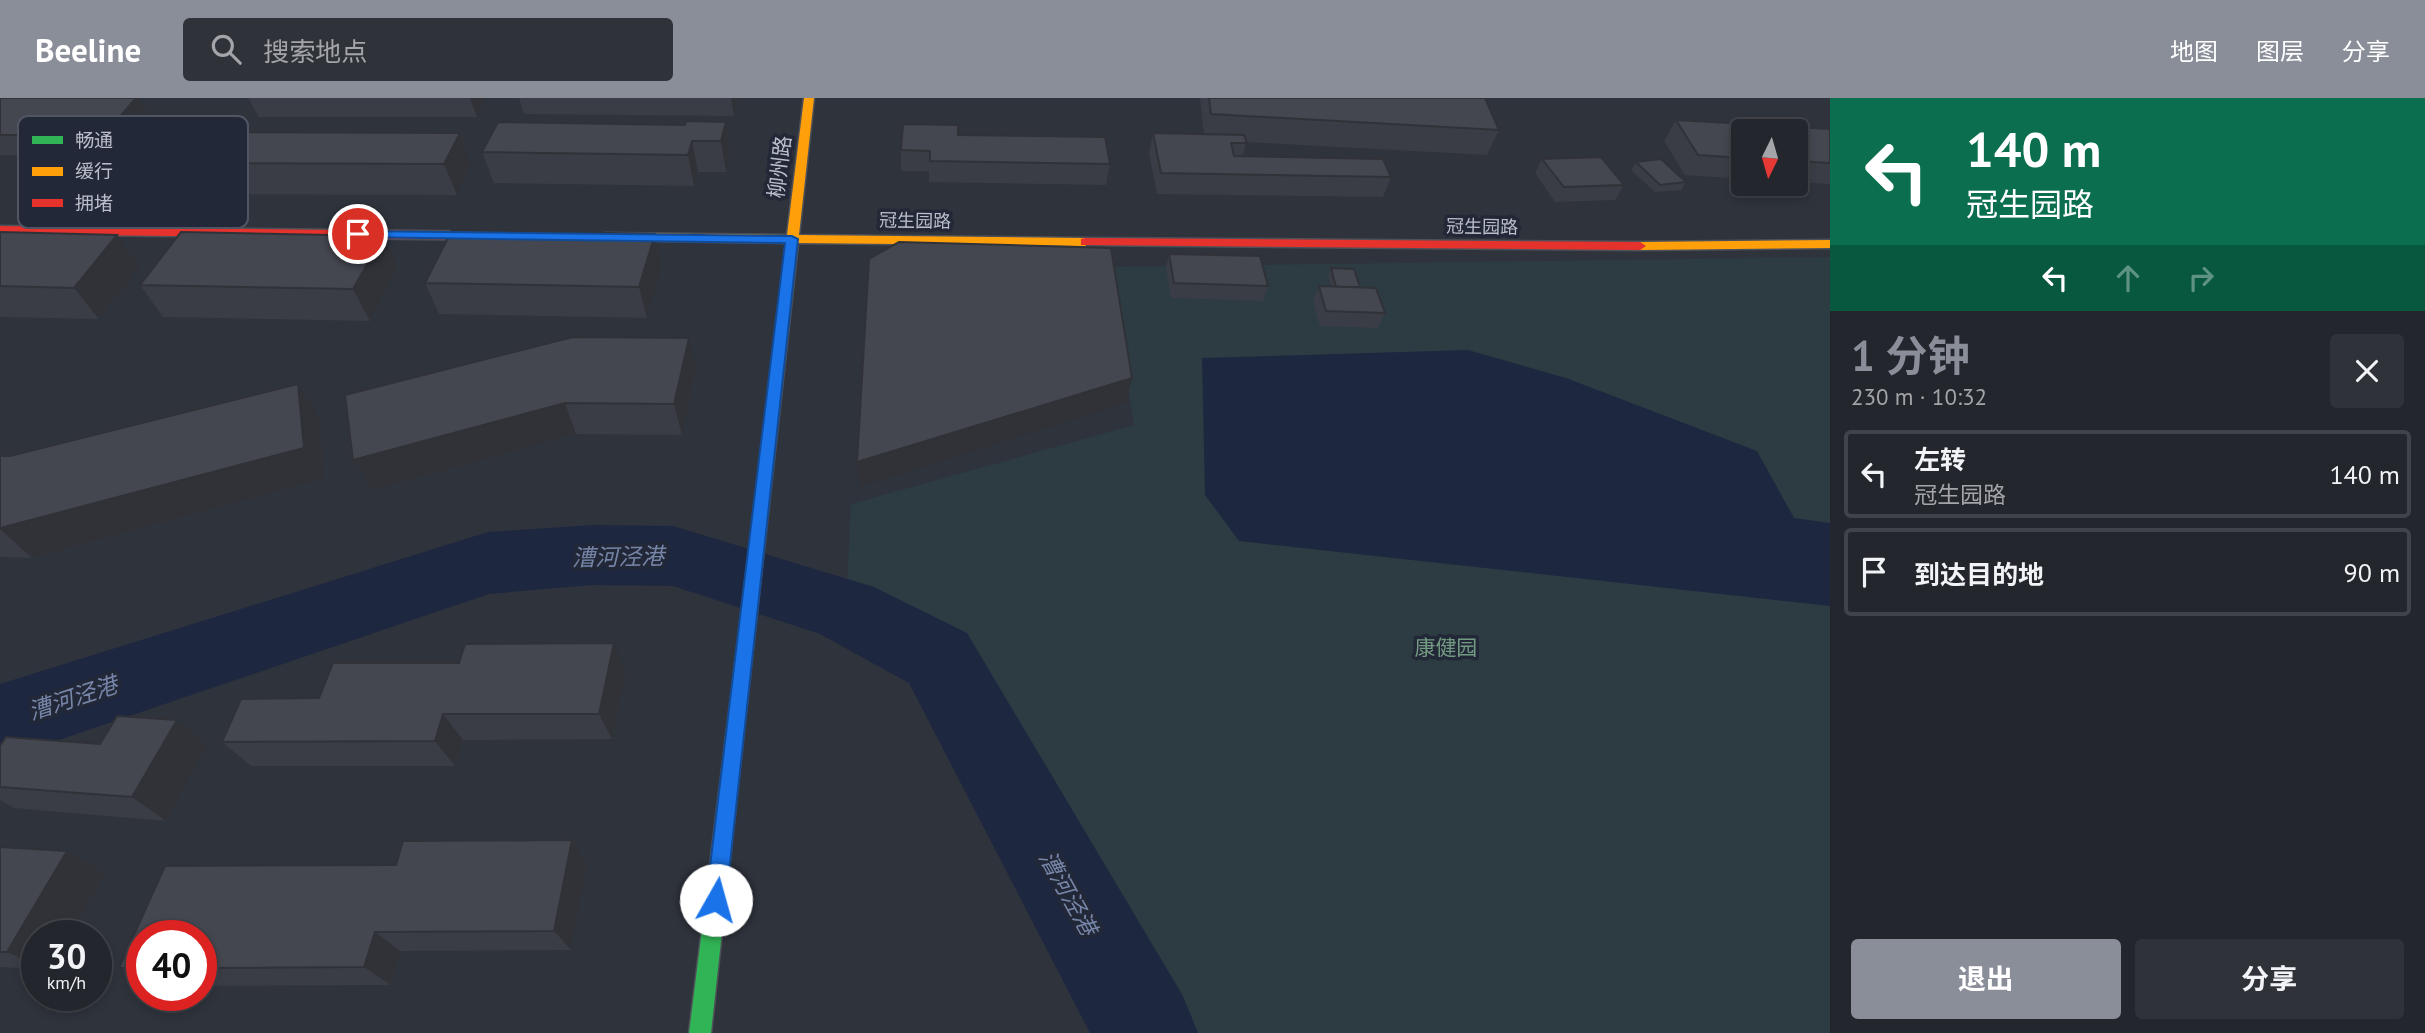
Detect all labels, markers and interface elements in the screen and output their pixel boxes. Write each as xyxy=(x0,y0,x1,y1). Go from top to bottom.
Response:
search box xyxy=(183,18,673,81)
text: Beeline xyxy=(35,28,141,71)
icon: search xyxy=(207,30,245,68)
text: 搜索地点 xyxy=(263,35,367,68)
text: 地图 xyxy=(2170,36,2218,67)
text: 图层 xyxy=(2256,36,2304,67)
text: 分享 xyxy=(2342,36,2390,67)
legend xyxy=(18,116,248,228)
text: 140 m xyxy=(1966,117,2101,181)
north arrow xyxy=(1731,119,1808,196)
map controls xyxy=(1731,119,1808,196)
icon: left xyxy=(1851,126,1942,217)
text: 畅通 xyxy=(75,128,113,152)
street label: 柳州路 xyxy=(762,134,797,200)
text: 缓行 xyxy=(75,159,113,183)
text: 冠生园路 xyxy=(1966,183,2094,225)
text: 拥堵 xyxy=(75,191,113,215)
pin xyxy=(328,204,388,264)
street label: 冠生园路 xyxy=(879,208,951,233)
street label: 冠生园路 xyxy=(1446,214,1518,239)
icon: arrive xyxy=(339,215,377,253)
icon: left xyxy=(2036,259,2074,297)
icon: ahead xyxy=(2109,259,2147,297)
icon: right xyxy=(2182,259,2220,297)
text: 1 分钟 xyxy=(1851,328,1969,383)
button: close xyxy=(2330,334,2404,408)
text: 230 m · 10:32 xyxy=(1851,382,1987,411)
text: 左转 xyxy=(1914,443,1966,476)
icon: left xyxy=(1855,455,1893,493)
text: 140 m xyxy=(2329,458,2400,491)
text: 冠生园路 xyxy=(1914,480,2006,509)
water label: 漕河泾港 xyxy=(572,541,667,572)
icon: arrive xyxy=(1855,553,1893,591)
text: 90 m xyxy=(2344,556,2400,589)
text: 到达目的地 xyxy=(1914,558,2044,591)
park label: 康健园 xyxy=(1415,634,1478,661)
water label: 漕河泾港 xyxy=(25,669,124,726)
water label: 漕河泾港 xyxy=(1033,845,1105,943)
position arrow xyxy=(679,863,753,937)
speed limit sign: 40 xyxy=(126,920,217,1011)
text: 30 xyxy=(47,933,86,979)
button: 退出 xyxy=(1851,939,2121,1019)
button: 分享 xyxy=(2135,939,2404,1019)
text: km/h xyxy=(47,971,86,994)

